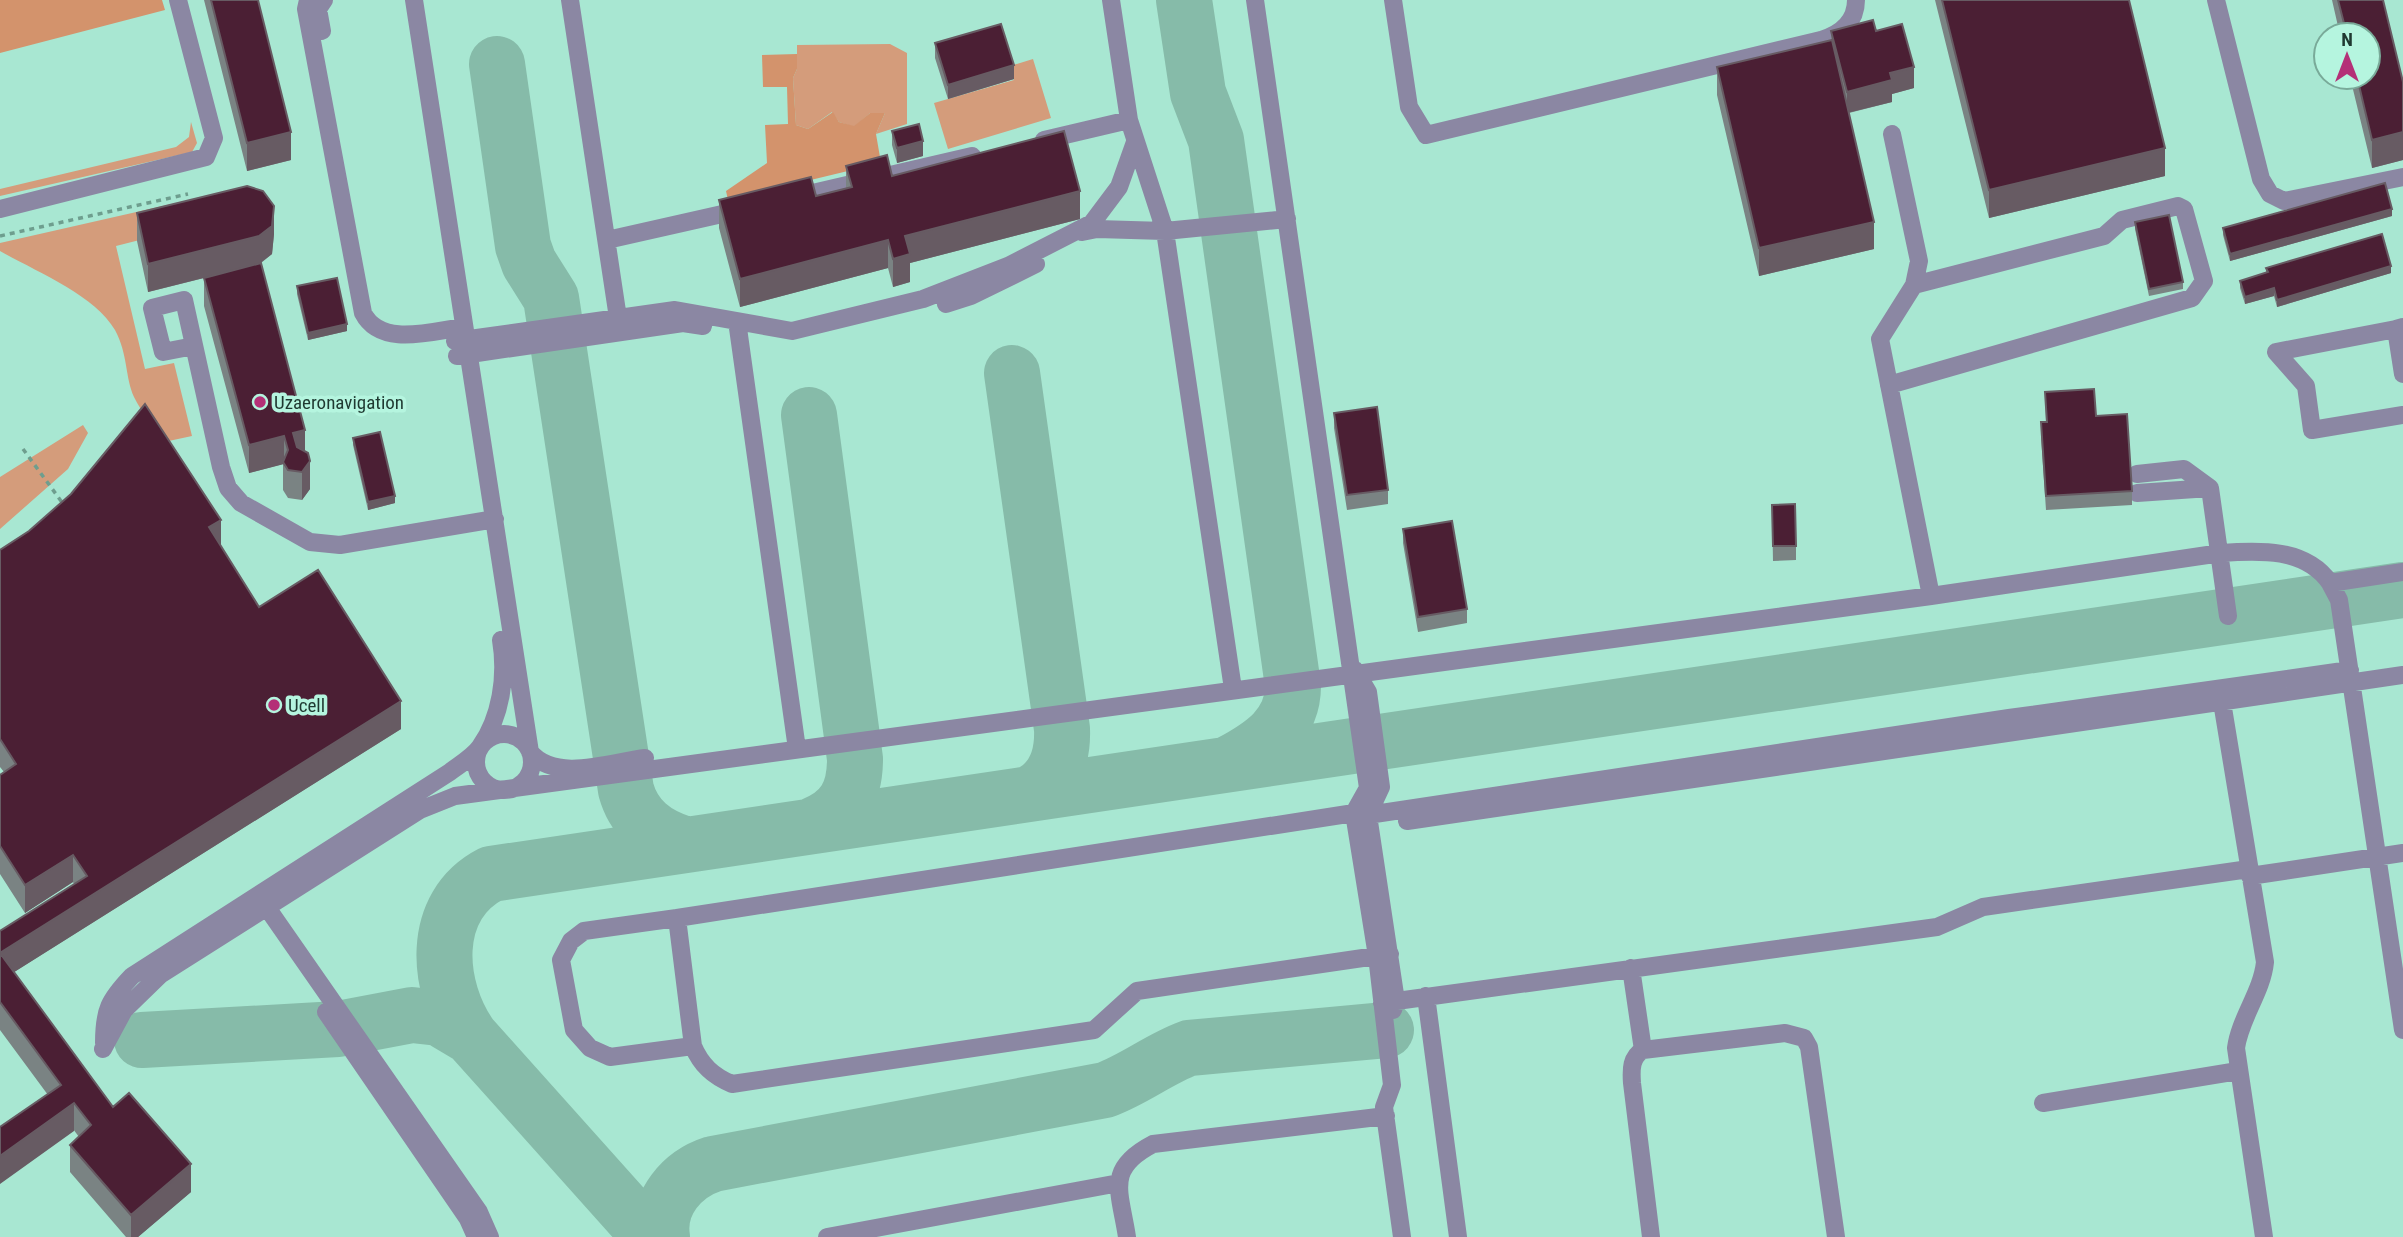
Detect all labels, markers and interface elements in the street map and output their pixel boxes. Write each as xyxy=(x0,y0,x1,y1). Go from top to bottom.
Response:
north arrow xyxy=(2312,21,2382,91)
text: N xyxy=(2341,28,2353,51)
place label: Uzaeronavigation xyxy=(274,391,404,414)
marker: Uzaeronavigation xyxy=(252,394,268,410)
place label: Ucell xyxy=(288,694,325,717)
marker: Ucell xyxy=(266,697,282,713)

